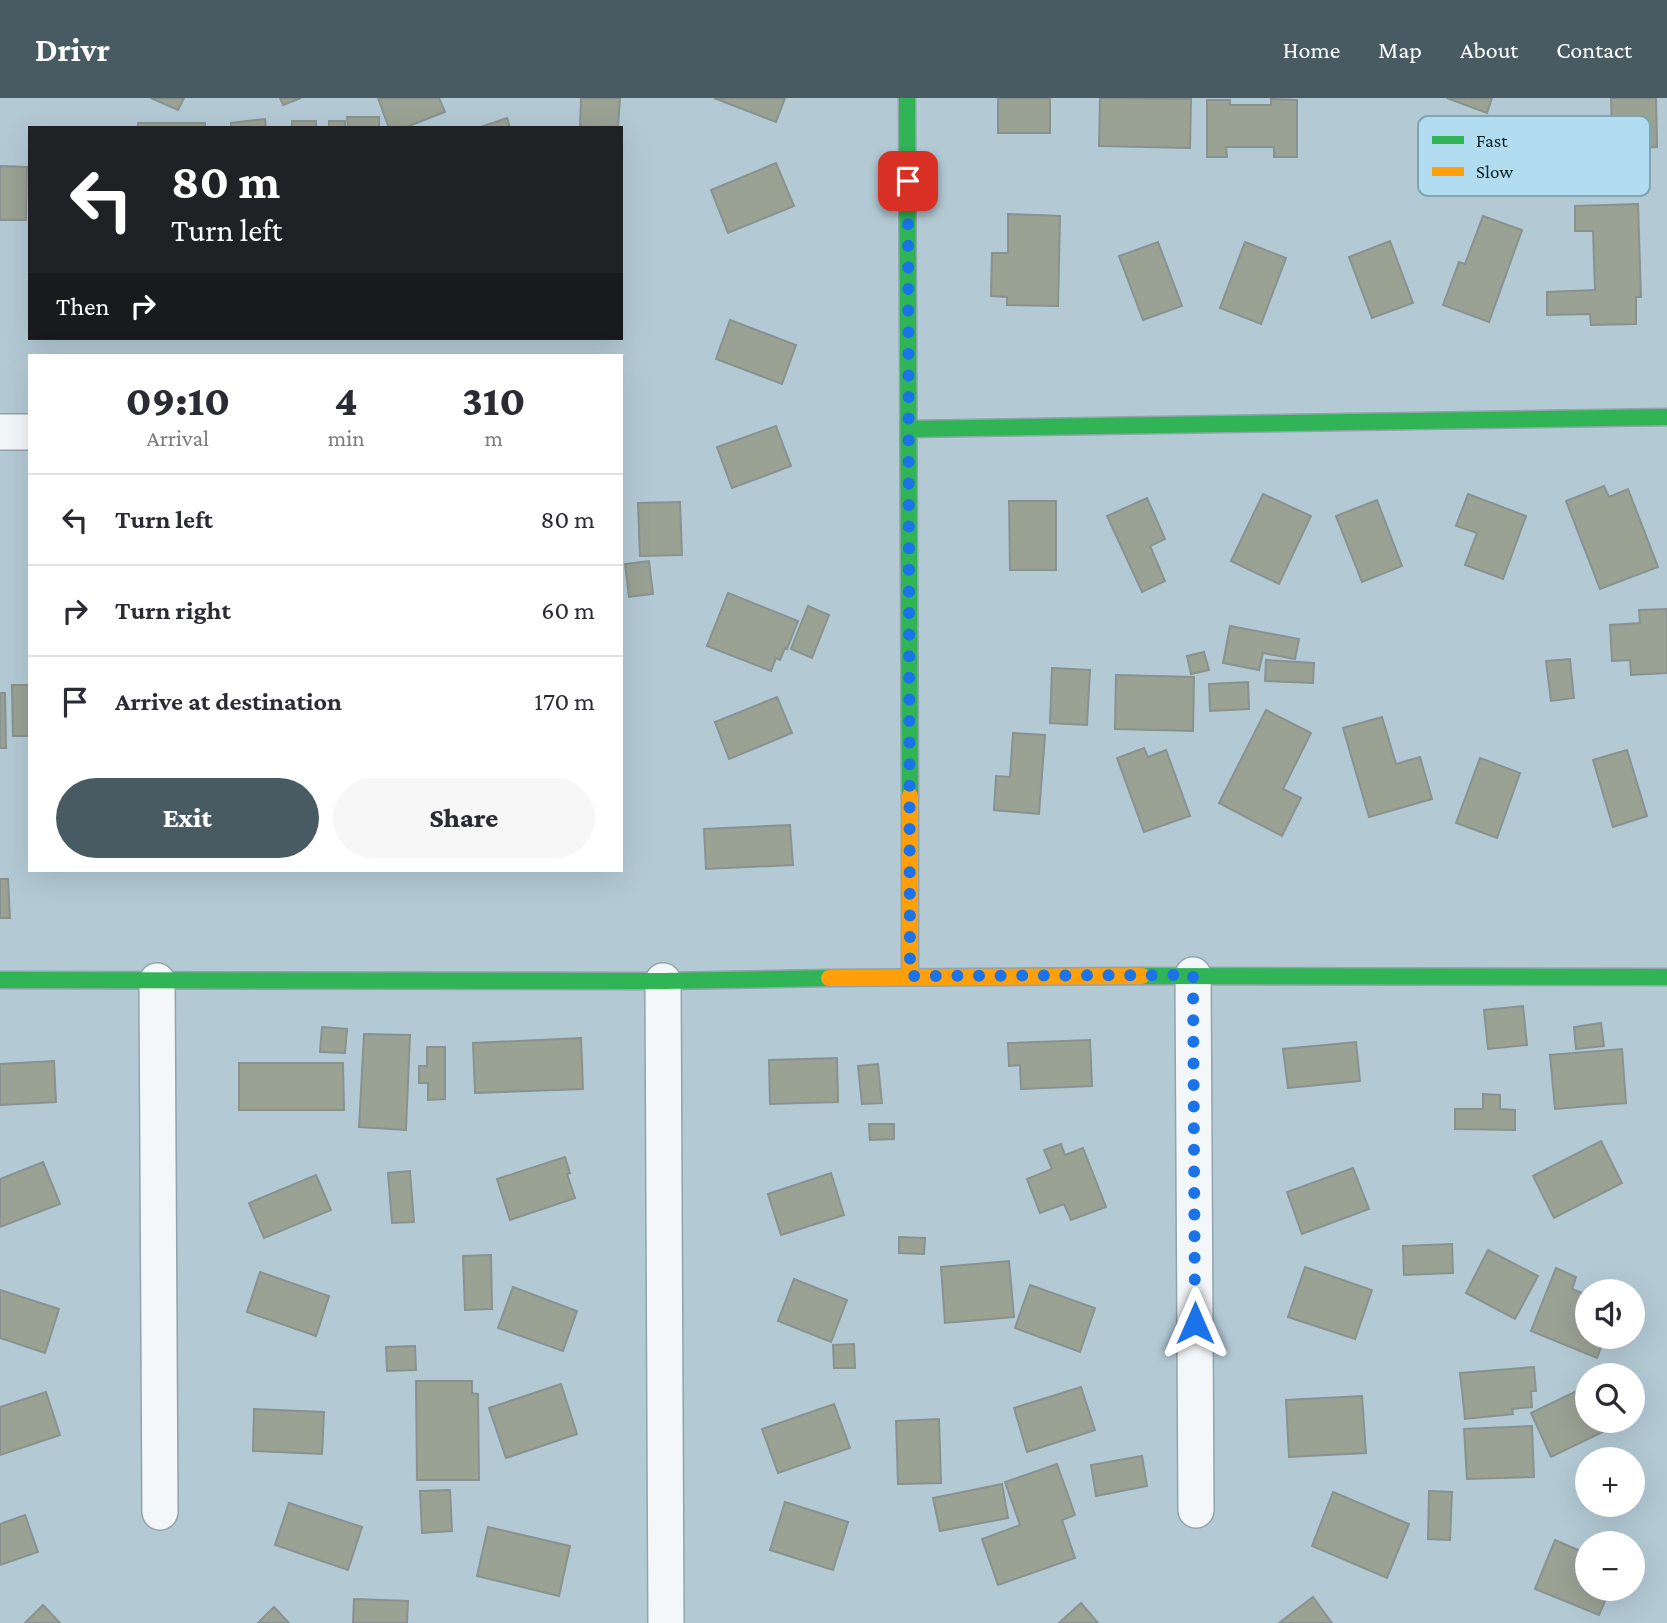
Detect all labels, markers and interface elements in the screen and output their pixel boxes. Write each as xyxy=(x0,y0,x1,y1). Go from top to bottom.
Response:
text: Drivr xyxy=(35,31,110,68)
text: Home xyxy=(1283,36,1340,63)
text: Map xyxy=(1378,36,1422,63)
text: About xyxy=(1460,36,1518,63)
text: Contact xyxy=(1556,36,1632,63)
legend xyxy=(1418,116,1650,196)
text: Fast xyxy=(1476,130,1508,151)
pin xyxy=(878,151,938,211)
icon: left xyxy=(56,154,147,245)
text: 80 m xyxy=(171,154,280,209)
text: Slow xyxy=(1476,161,1513,182)
icon: arrive xyxy=(889,162,927,200)
text: Turn left xyxy=(171,212,282,248)
icon: right xyxy=(124,287,162,325)
text: Then xyxy=(56,292,110,321)
text: 09:10 xyxy=(125,377,230,424)
text: 4 xyxy=(335,377,358,424)
text: 310 xyxy=(462,377,525,424)
text: Arrival xyxy=(147,425,209,451)
text: min xyxy=(328,425,365,451)
text: m xyxy=(485,425,503,451)
icon: left xyxy=(56,501,94,539)
text: Turn left xyxy=(115,505,213,534)
text: 80 m xyxy=(541,505,595,534)
icon: right xyxy=(56,592,94,630)
text: Turn right xyxy=(115,596,231,625)
text: 60 m xyxy=(541,596,595,625)
icon: arrive xyxy=(56,683,94,721)
text: Arrive at destination xyxy=(115,687,342,716)
text: 170 m xyxy=(534,687,595,716)
button: Exit xyxy=(56,778,319,858)
button: Share xyxy=(333,778,595,858)
map controls xyxy=(1575,1279,1645,1601)
button: sound xyxy=(1575,1279,1645,1349)
position arrow xyxy=(1158,1286,1232,1360)
button: search xyxy=(1575,1363,1645,1433)
button: + xyxy=(1575,1447,1645,1517)
button: − xyxy=(1575,1531,1645,1601)

